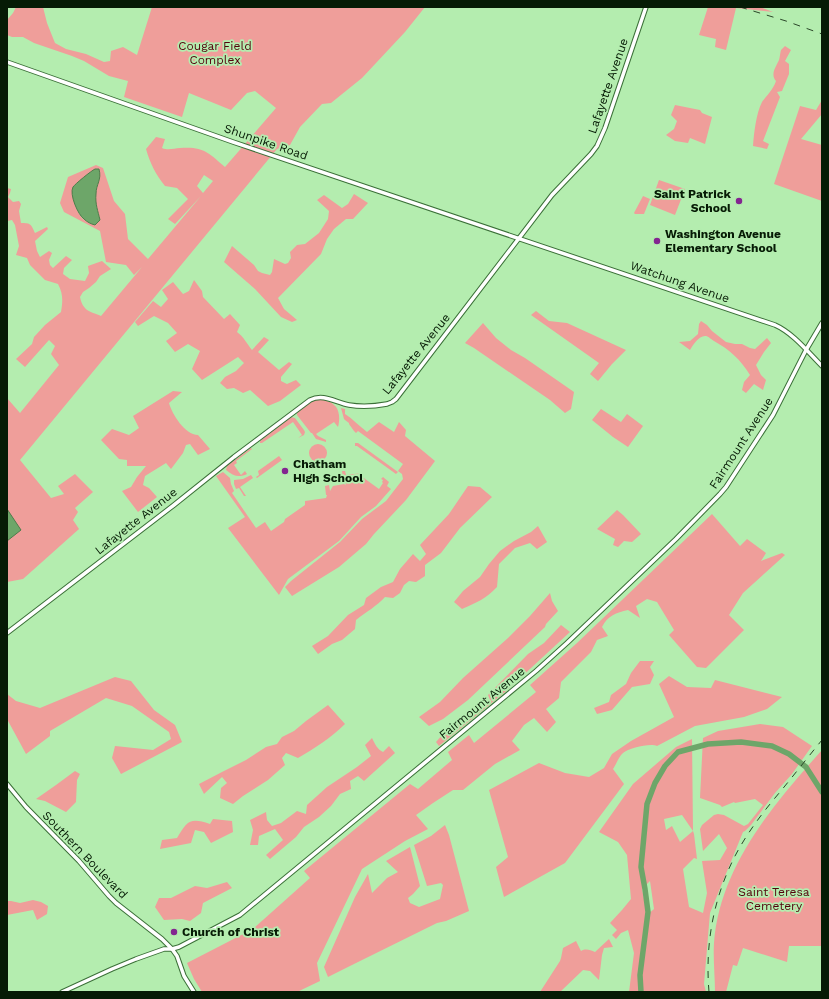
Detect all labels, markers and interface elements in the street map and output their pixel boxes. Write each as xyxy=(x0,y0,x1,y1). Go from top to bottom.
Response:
street label: Lafayette Avenue xyxy=(585,36,631,136)
park label: Cougar Field Complex xyxy=(178,39,252,67)
street label: Shunpike Road xyxy=(222,121,310,163)
place label: Saint Patrick School xyxy=(654,187,732,215)
marker: Saint Patrick School xyxy=(734,196,744,206)
place label: Washington Avenue Elementary School xyxy=(665,227,781,255)
marker: Washington Avenue Elementary School xyxy=(652,236,662,246)
street label: Watchung Avenue xyxy=(629,258,732,306)
street label: Lafayette Avenue xyxy=(379,311,453,397)
street label: Fairmount Avenue xyxy=(706,395,776,491)
place label: Chatham High School xyxy=(293,457,363,485)
marker: Chatham High School xyxy=(280,466,290,476)
street label: Lafayette Avenue xyxy=(92,485,180,557)
street label: Fairmount Avenue xyxy=(436,664,528,742)
street label: Southern Boulevard xyxy=(40,808,130,902)
park label: Saint Teresa Cemetery xyxy=(738,885,810,913)
place label: Church of Christ xyxy=(182,925,280,939)
marker: Church of Christ xyxy=(169,927,179,937)

